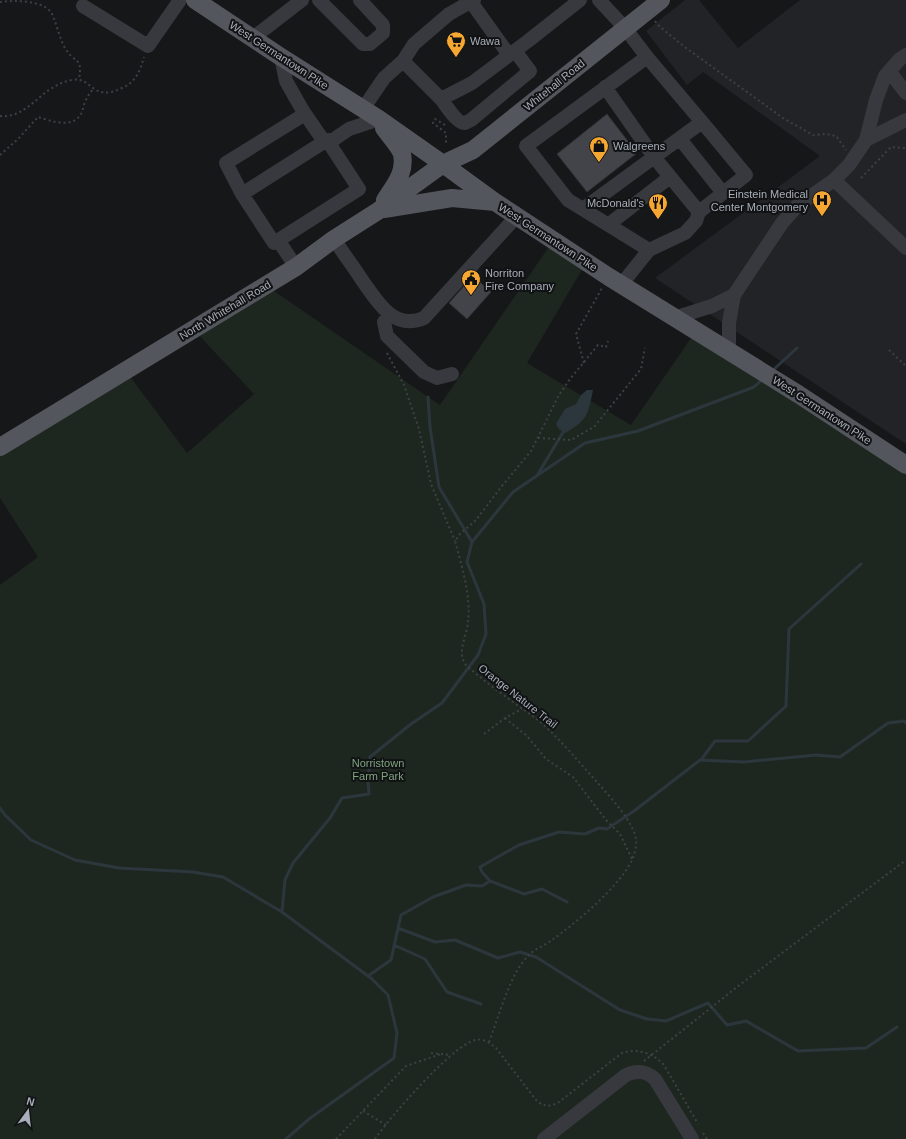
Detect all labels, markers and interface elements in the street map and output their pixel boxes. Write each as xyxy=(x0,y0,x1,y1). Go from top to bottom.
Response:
street label: West Germantown Pike xyxy=(227,19,331,91)
supermarket icon: Wawa xyxy=(445,30,467,58)
place label: Wawa xyxy=(470,35,501,47)
street label: Whitehall Road xyxy=(521,57,587,113)
shop icon: Walgreens xyxy=(588,135,610,163)
place label: Walgreens xyxy=(613,140,666,152)
place label: Einstein Medical Center Montgomery xyxy=(711,188,808,213)
hospital icon: Einstein Medical Center Montgomery xyxy=(811,189,833,217)
restaurant icon: McDonald's xyxy=(647,192,669,220)
place label: McDonald's xyxy=(587,197,644,209)
street label: West Germantown Pike xyxy=(496,201,600,273)
place label: Norriton Fire Company xyxy=(485,267,555,292)
public building icon: Norriton Fire Company xyxy=(460,268,482,296)
street label: North Whitehall Road xyxy=(177,278,273,342)
street label: West Germantown Pike xyxy=(770,374,874,446)
street label: Orange Nature Trail xyxy=(476,662,560,730)
park label: Norristown Farm Park xyxy=(352,757,404,782)
north arrow xyxy=(8,1091,48,1131)
text: N xyxy=(25,1095,36,1108)

